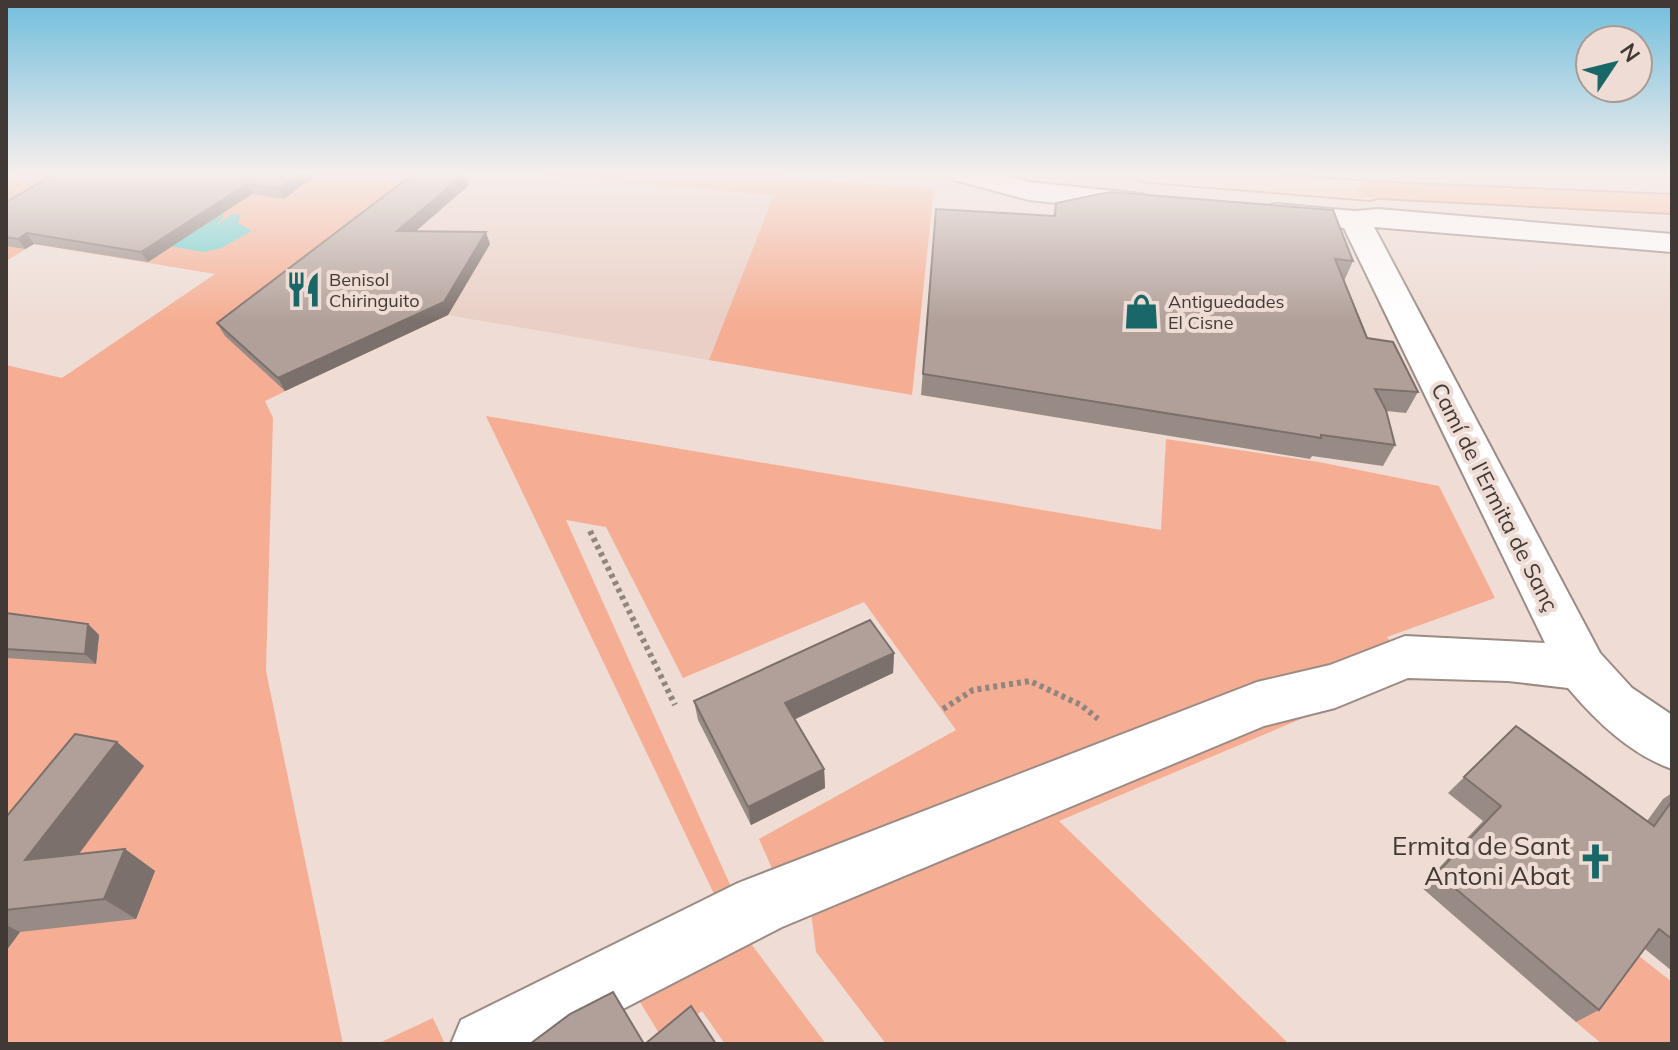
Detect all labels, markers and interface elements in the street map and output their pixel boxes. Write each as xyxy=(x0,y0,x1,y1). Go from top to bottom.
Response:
north arrow xyxy=(1574,24,1654,104)
text: N xyxy=(1614,38,1647,67)
place label: Benisol Chiringuito xyxy=(329,268,420,312)
restaurant icon: Benisol Chiringuito xyxy=(284,271,322,309)
place label: Antiguedades El Cisne xyxy=(1168,290,1285,334)
shop icon: Antiguedades El Cisne xyxy=(1123,293,1161,331)
street label: Camí de l'Ermita de Sanç xyxy=(1425,378,1565,616)
place label: Ermita de Sant Antoni Abat xyxy=(1392,829,1570,892)
church icon: Ermita de Sant Antoni Abat xyxy=(1577,842,1615,880)

